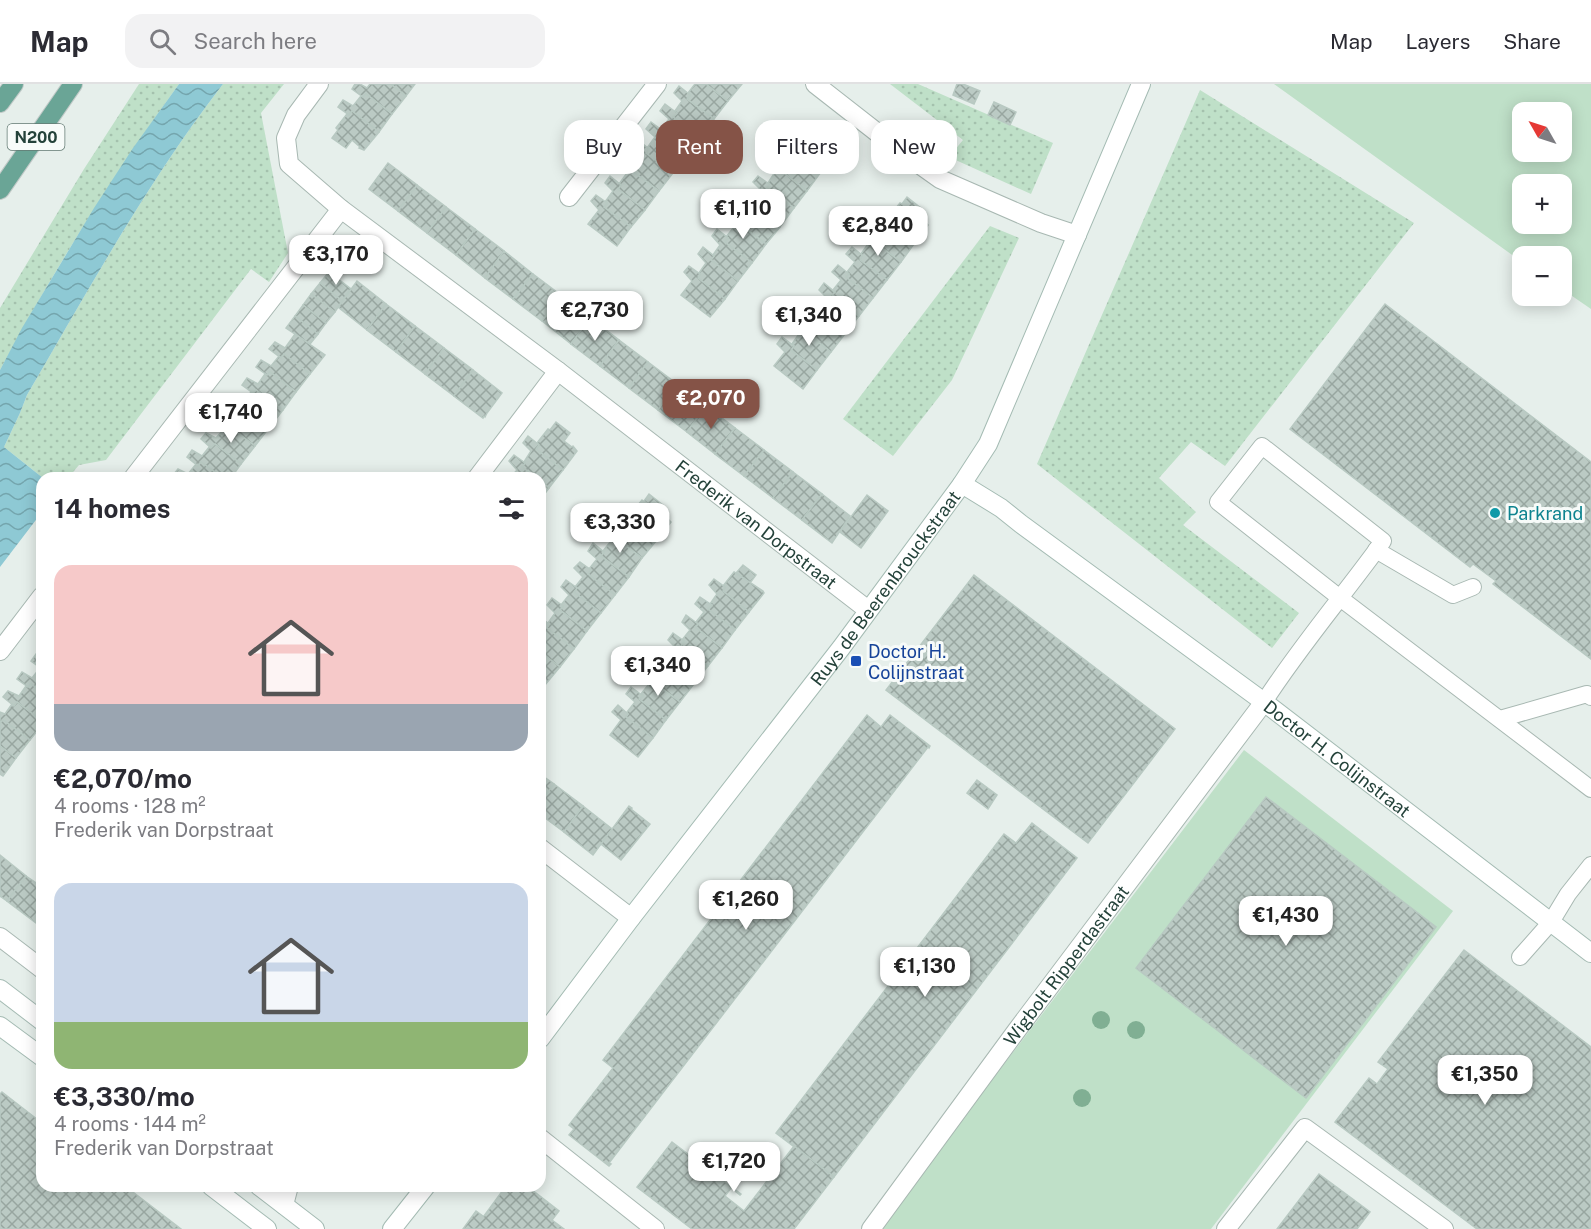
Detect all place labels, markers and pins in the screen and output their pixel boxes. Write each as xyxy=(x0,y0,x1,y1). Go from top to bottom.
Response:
pin: €1,110 xyxy=(694,189,792,240)
pin: €2,840 xyxy=(829,206,927,257)
pin: €3,170 xyxy=(287,235,385,286)
pin: €2,730 xyxy=(546,291,644,342)
pin: €1,340 xyxy=(760,296,858,347)
pin: €2,070 xyxy=(662,379,760,430)
pin: €1,740 xyxy=(182,393,280,444)
pin: €3,330 xyxy=(571,503,669,554)
place label: Parkrand xyxy=(1507,503,1583,524)
marker: Parkrand xyxy=(1488,506,1502,520)
place label: Doctor H. Colijnstraat xyxy=(868,641,965,683)
pin: €1,340 xyxy=(609,646,707,697)
marker: Doctor H. Colijnstraat xyxy=(849,654,863,668)
pin: €1,260 xyxy=(697,880,795,931)
pin: €1,430 xyxy=(1237,896,1335,947)
pin: €1,130 xyxy=(876,947,974,998)
pin: €1,350 xyxy=(1436,1055,1534,1106)
pin: €1,720 xyxy=(685,1142,783,1193)

